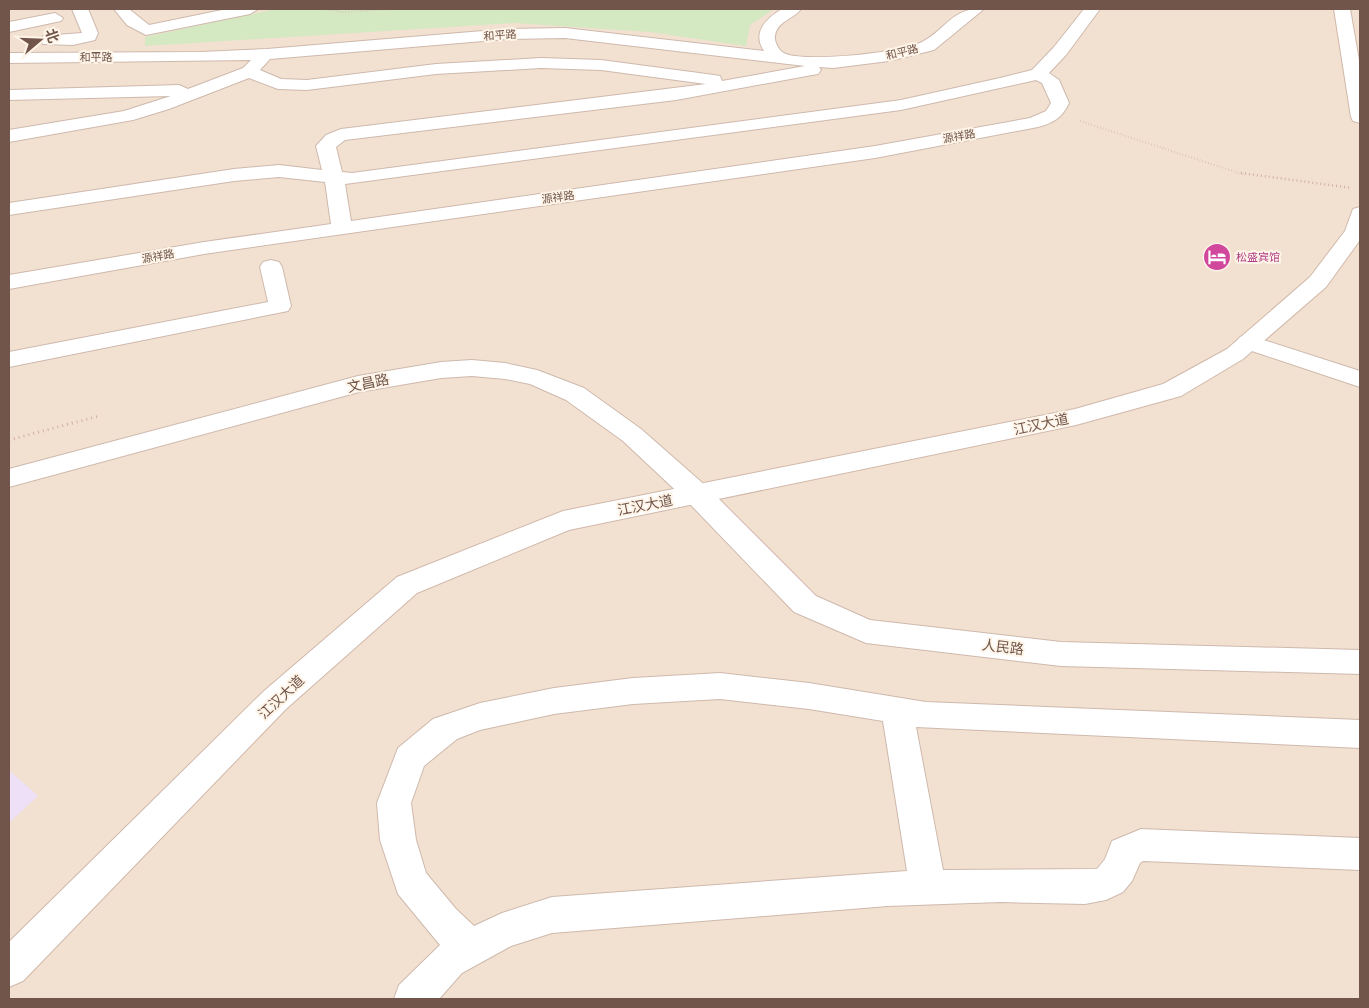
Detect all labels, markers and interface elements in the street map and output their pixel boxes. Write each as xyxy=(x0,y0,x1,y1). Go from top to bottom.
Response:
north arrow xyxy=(15,15,65,65)
text: 北 xyxy=(41,26,64,46)
street label: 和平路 xyxy=(483,26,517,44)
street label: 和平路 xyxy=(884,40,920,64)
street label: 和平路 xyxy=(80,49,113,65)
street label: 源祥路 xyxy=(941,125,977,147)
street label: 源祥路 xyxy=(541,187,575,207)
hotel icon: 松盛宾馆 xyxy=(1202,242,1232,272)
street label: 源祥路 xyxy=(140,245,176,267)
place label: 松盛宾馆 xyxy=(1236,249,1280,265)
street label: 文昌路 xyxy=(345,369,391,397)
street label: 江汉大道 xyxy=(1012,408,1070,440)
street label: 江汉大道 xyxy=(616,490,674,520)
street label: 人民路 xyxy=(981,635,1025,659)
street label: 江汉大道 xyxy=(254,671,308,723)

